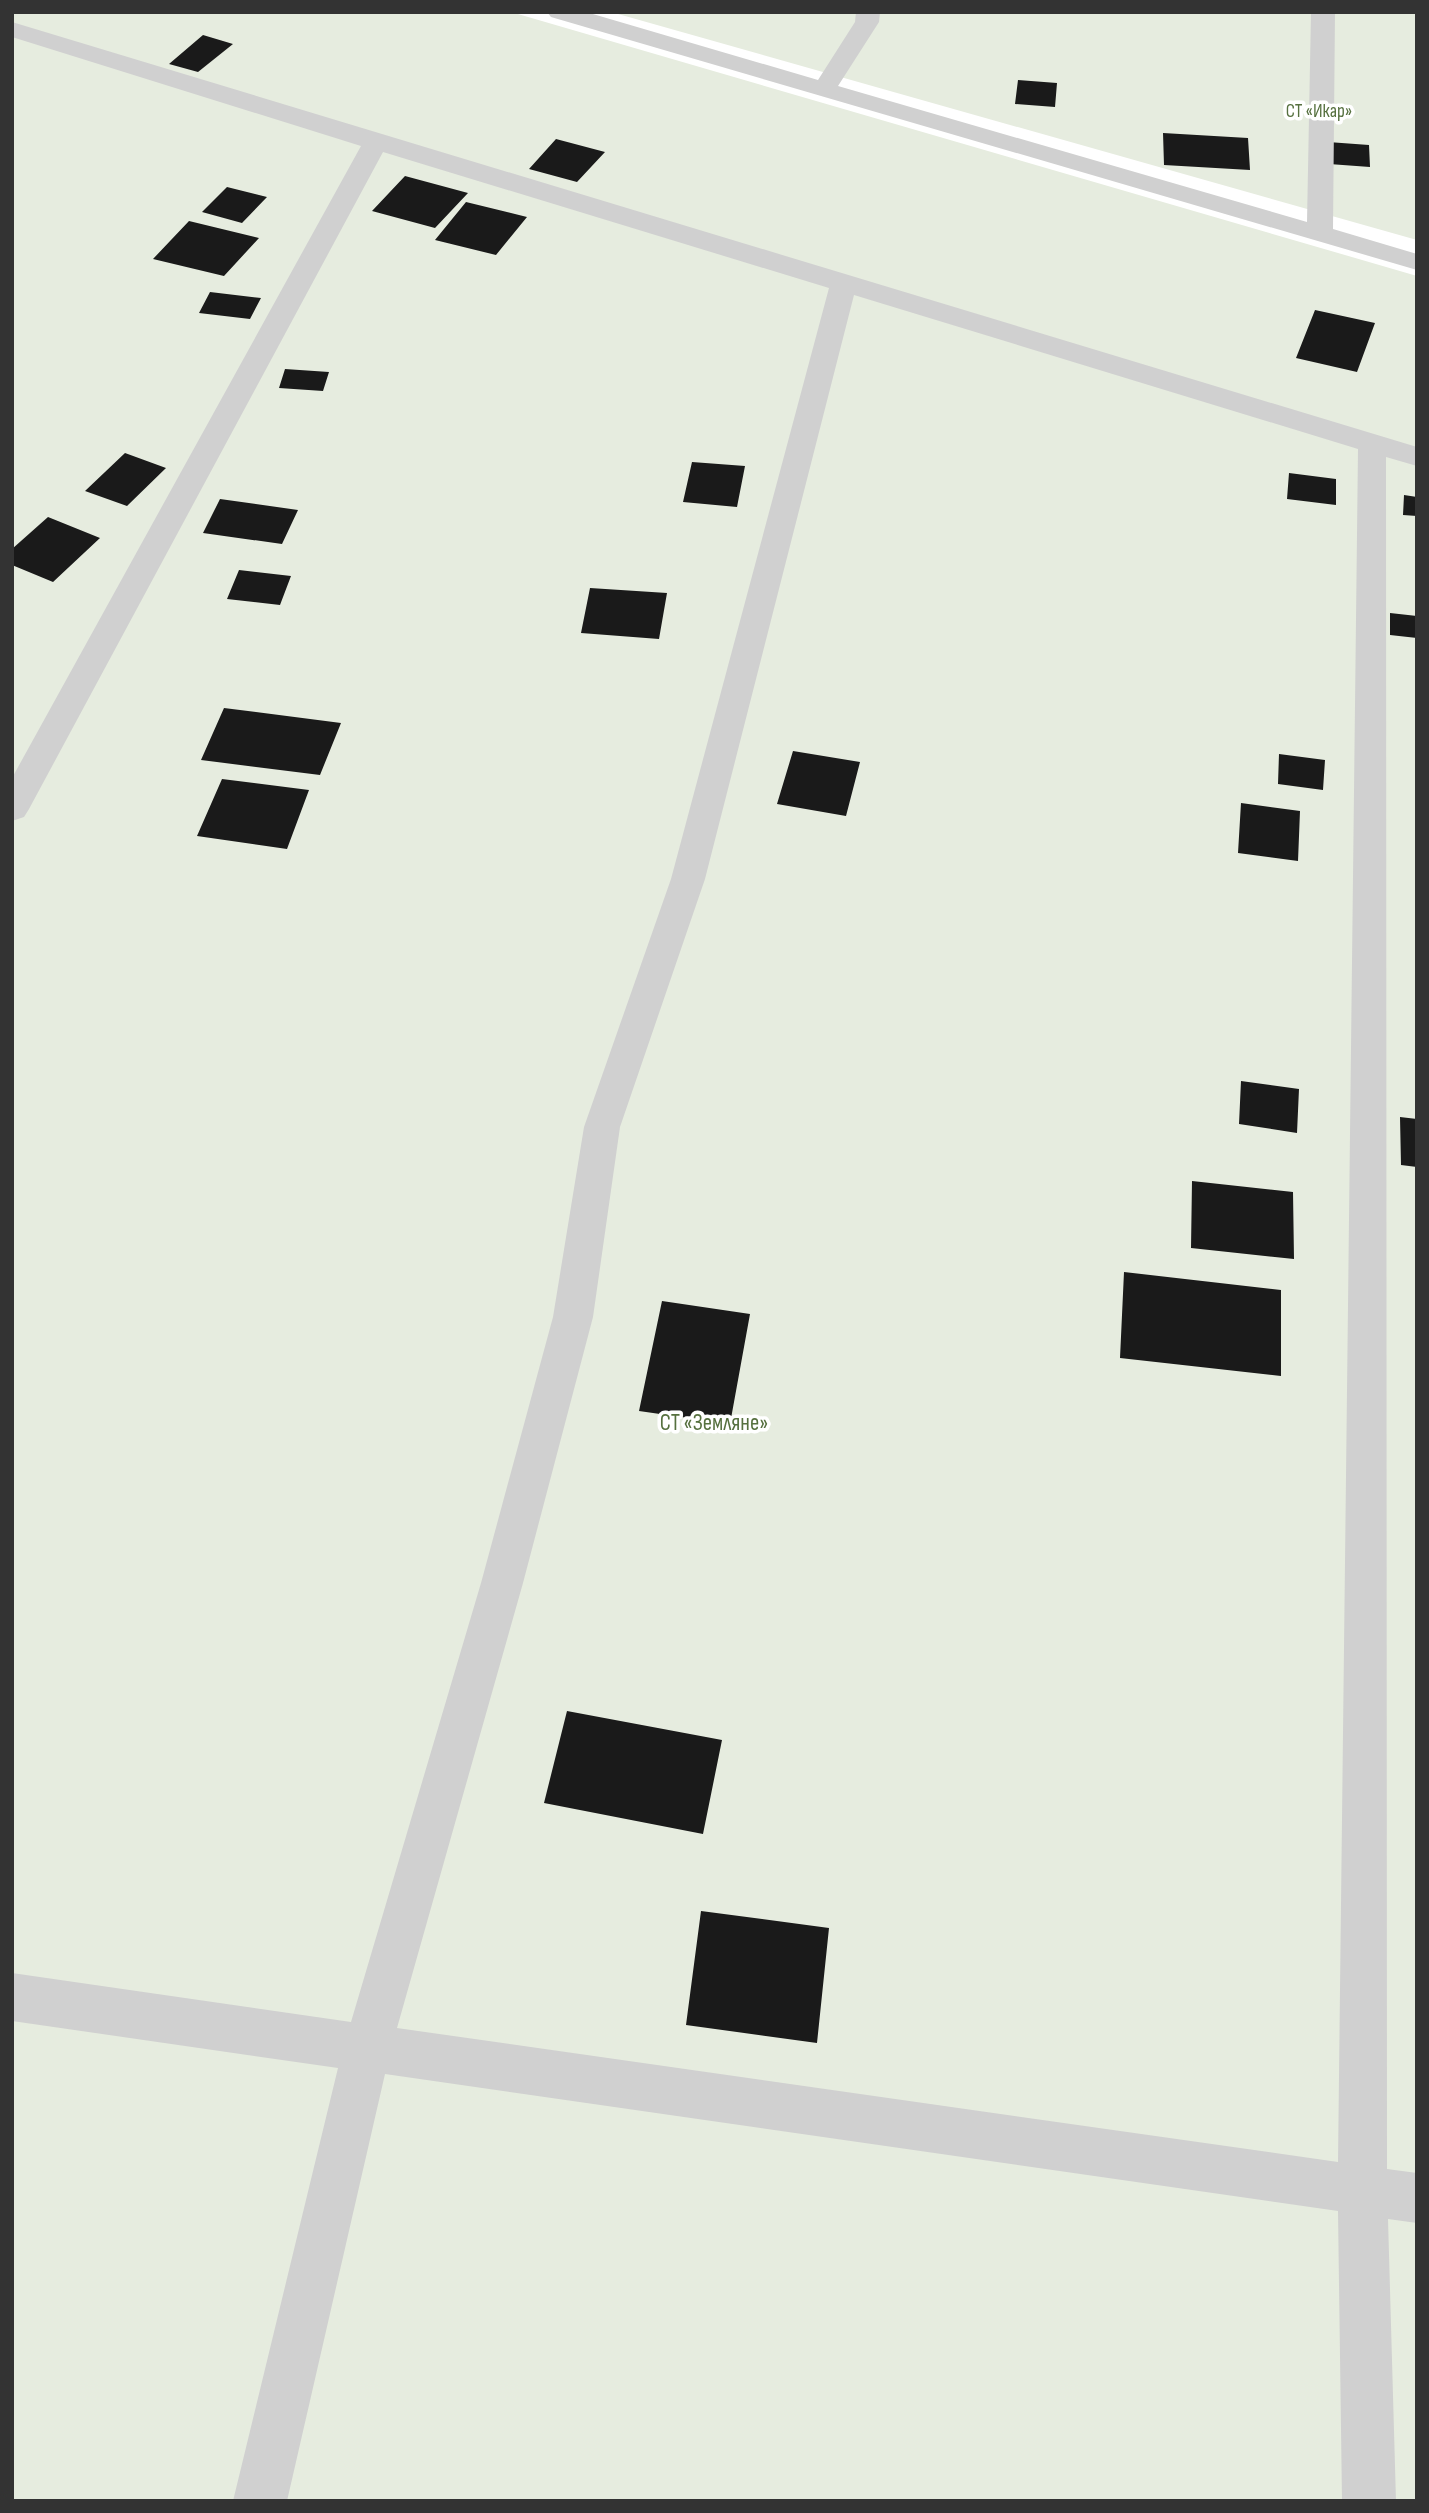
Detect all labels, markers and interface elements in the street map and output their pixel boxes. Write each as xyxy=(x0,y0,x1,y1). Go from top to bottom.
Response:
park label: СТ «Икар» xyxy=(1286,100,1352,123)
park label: СТ «Земляне» xyxy=(660,1409,768,1437)

